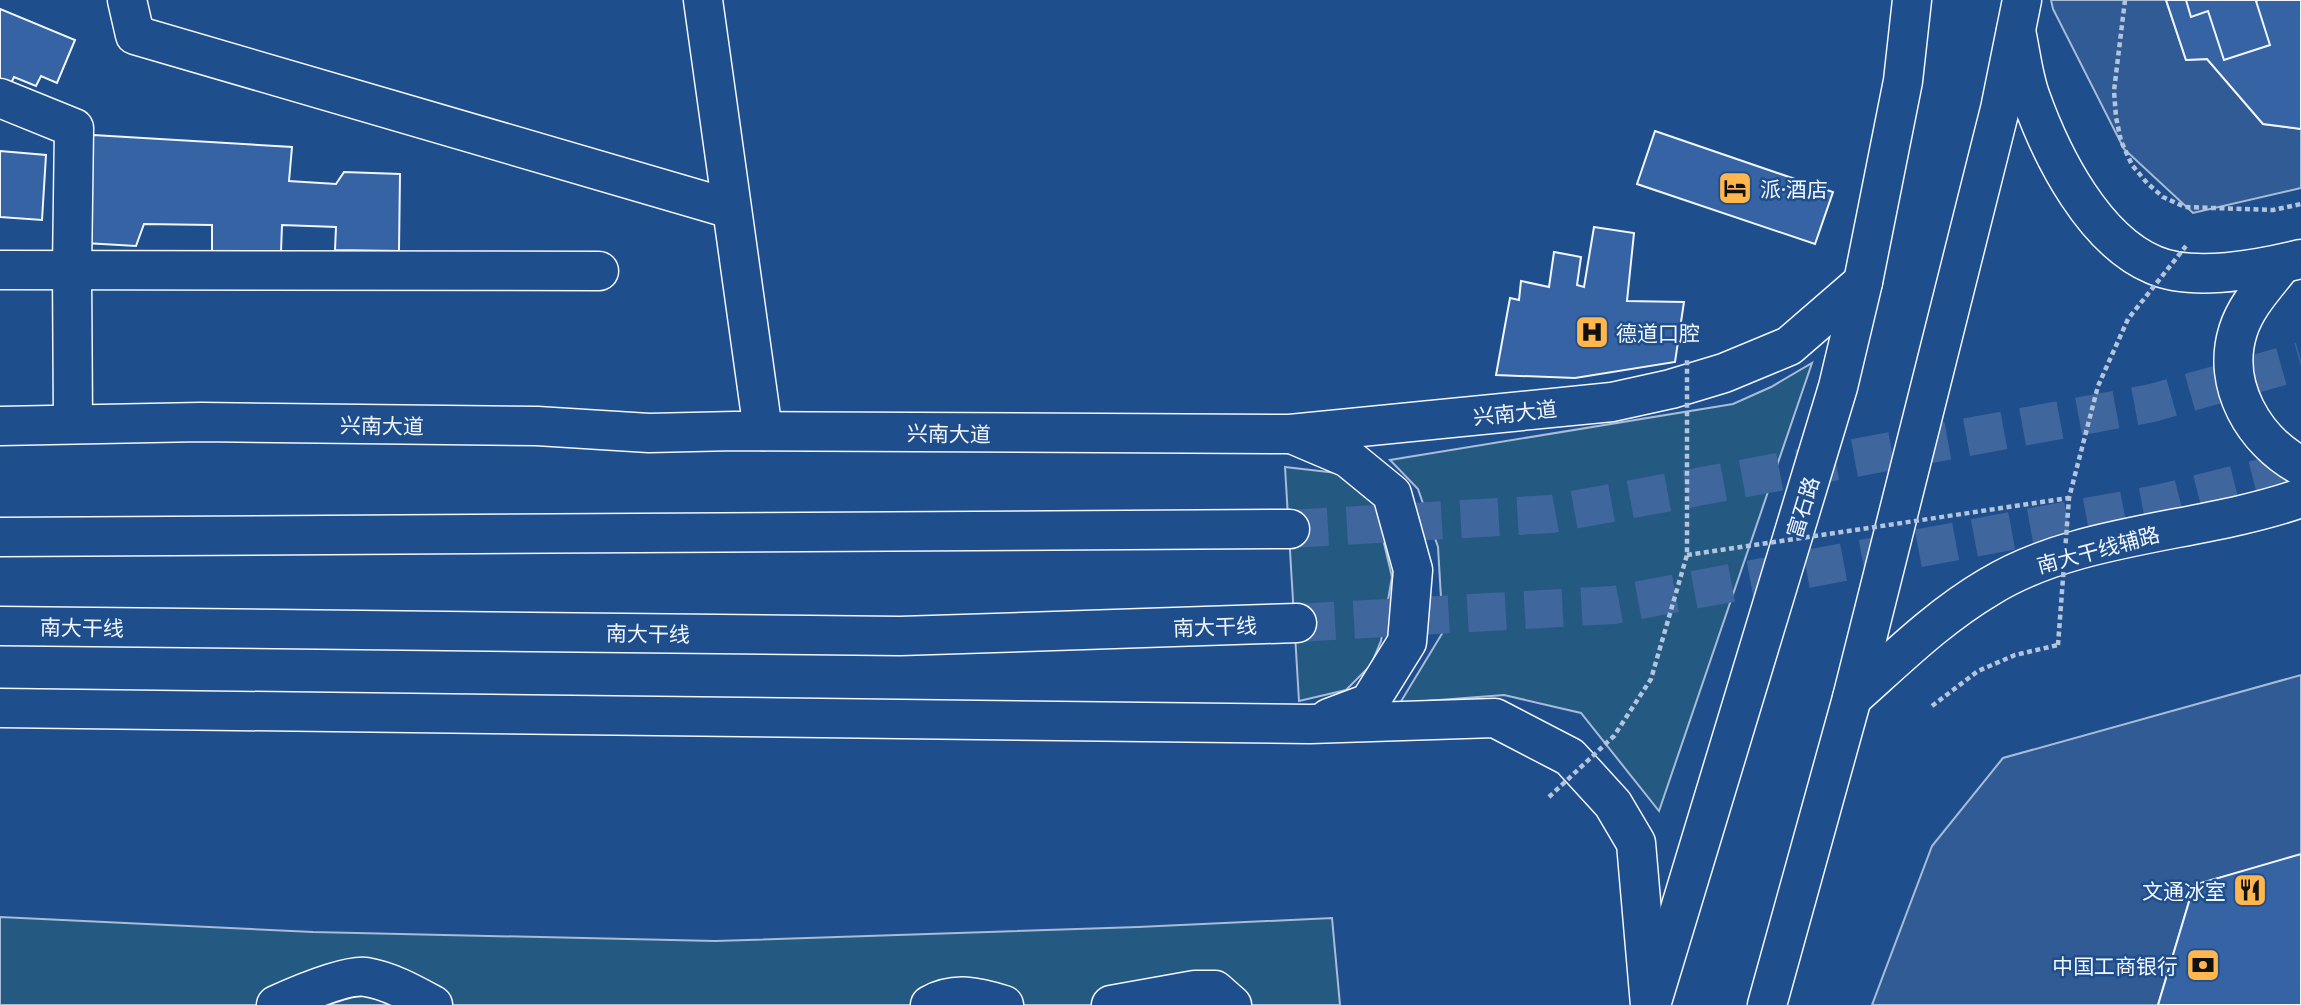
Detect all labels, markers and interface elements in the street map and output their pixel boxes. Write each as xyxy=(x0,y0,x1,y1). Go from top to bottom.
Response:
hotel icon: 派·酒店 xyxy=(1716,169,1754,207)
place label: 派·酒店 xyxy=(1760,176,1828,201)
hospital icon: 德道口腔 xyxy=(1573,313,1611,351)
place label: 德道口腔 xyxy=(1616,320,1700,345)
street label: 兴南大道 xyxy=(1472,395,1558,429)
street label: 兴南大道 xyxy=(340,412,424,438)
street label: 兴南大道 xyxy=(907,420,991,446)
street label: 富石路 xyxy=(1781,473,1823,541)
street label: 南大干线辅路 xyxy=(2034,521,2162,577)
street label: 南大干线 xyxy=(1173,612,1257,640)
street label: 南大干线 xyxy=(40,614,124,640)
street label: 南大干线 xyxy=(606,620,690,646)
restaurant icon: 文通冰室 xyxy=(2231,871,2269,909)
place label: 文通冰室 xyxy=(2142,878,2226,903)
bank icon: 中国工商银行 xyxy=(2184,946,2222,984)
place label: 中国工商银行 xyxy=(2052,953,2178,978)

